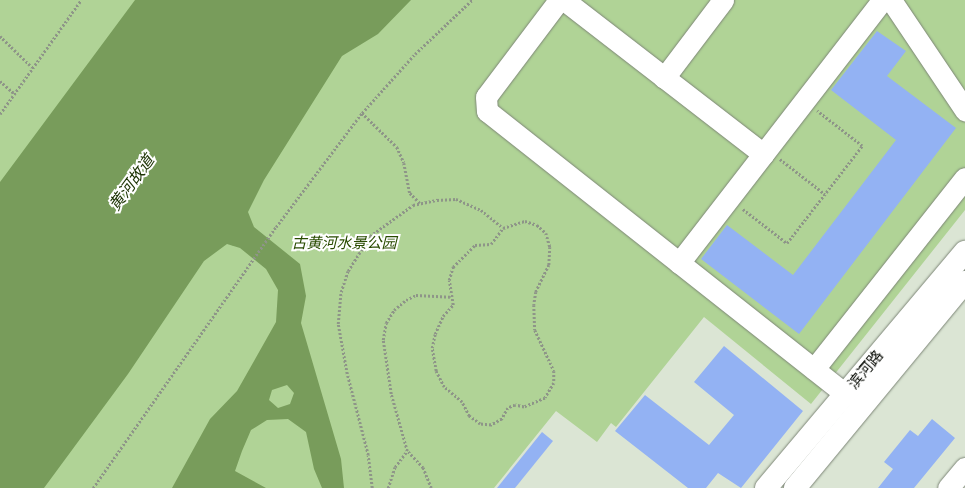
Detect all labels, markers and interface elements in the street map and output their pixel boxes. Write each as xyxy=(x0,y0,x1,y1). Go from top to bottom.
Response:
water label: 黄河故道 xyxy=(105,151,159,215)
park label: 古黄河水景公园 xyxy=(292,235,396,253)
street label: 滨河路 xyxy=(845,347,887,393)

